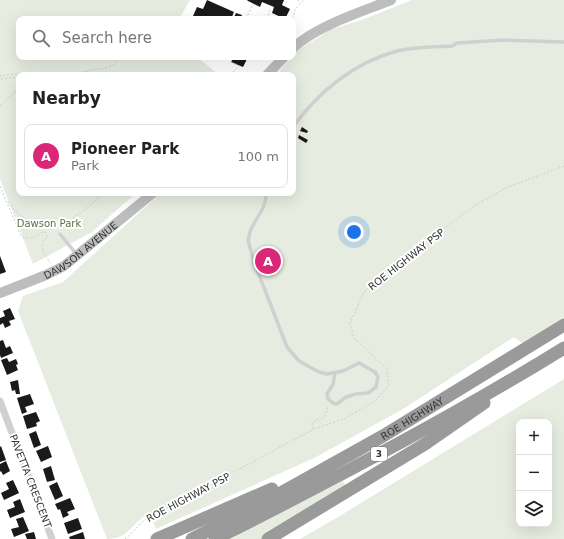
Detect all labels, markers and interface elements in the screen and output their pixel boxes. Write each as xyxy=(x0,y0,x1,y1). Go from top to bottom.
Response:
search box xyxy=(16,16,296,60)
icon: search xyxy=(30,27,52,49)
text: Search here xyxy=(62,29,152,47)
text: Nearby xyxy=(32,88,101,108)
text: Pioneer Park xyxy=(71,140,179,158)
text: A xyxy=(41,149,51,164)
text: 100 m xyxy=(237,149,279,164)
text: Park xyxy=(71,158,99,173)
park label: Dawson Park xyxy=(17,218,81,229)
street label: DAWSON AVENUE xyxy=(42,220,120,281)
your location xyxy=(344,222,364,242)
street label: ROE HIGHWAY PSP xyxy=(366,226,446,292)
pin: A xyxy=(255,246,281,276)
street label: ROE HIGHWAY xyxy=(379,395,446,442)
map controls xyxy=(516,419,552,527)
button: + xyxy=(516,419,552,455)
street label: PAVETTA CRESCENT xyxy=(8,433,54,530)
road number: 3 xyxy=(371,447,387,461)
button: − xyxy=(516,455,552,491)
street label: ROE HIGHWAY PSP xyxy=(145,471,232,524)
button: layers xyxy=(516,491,552,527)

